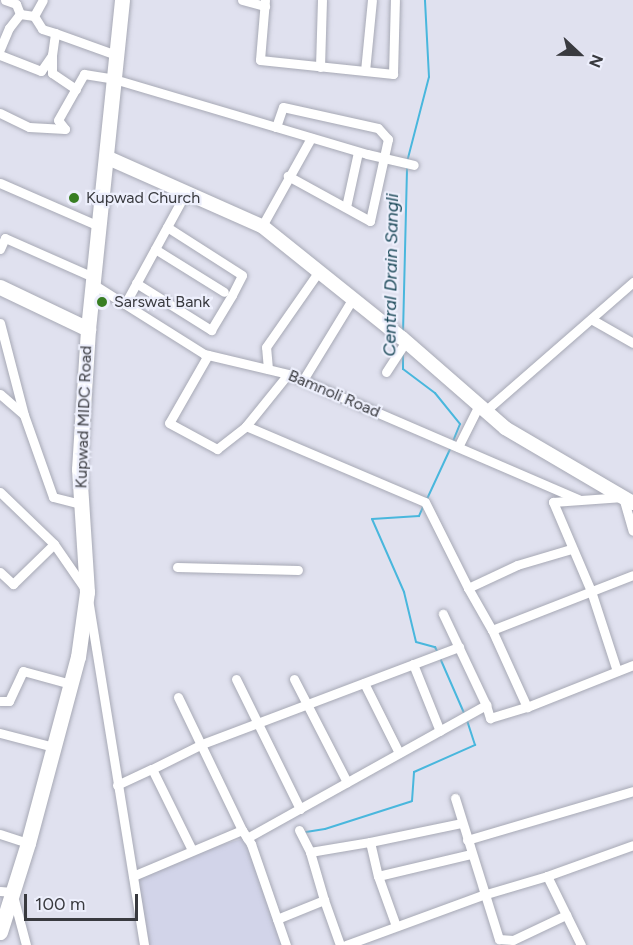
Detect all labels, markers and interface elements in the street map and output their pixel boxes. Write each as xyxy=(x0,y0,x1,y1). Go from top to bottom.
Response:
north arrow xyxy=(549,24,609,84)
text: N xyxy=(585,52,607,70)
place label: Kupwad Church xyxy=(86,188,200,208)
marker: Kupwad Church xyxy=(67,191,81,205)
water label: Central Drain Sangli xyxy=(379,193,403,357)
place label: Sarswat Bank xyxy=(114,292,210,312)
marker: Sarswat Bank xyxy=(95,295,109,309)
street label: Kupwad MIDC Road xyxy=(72,345,96,489)
street label: Bamnoli Road xyxy=(285,366,383,422)
scale bar xyxy=(27,882,141,920)
text: 100 m xyxy=(35,893,85,915)

